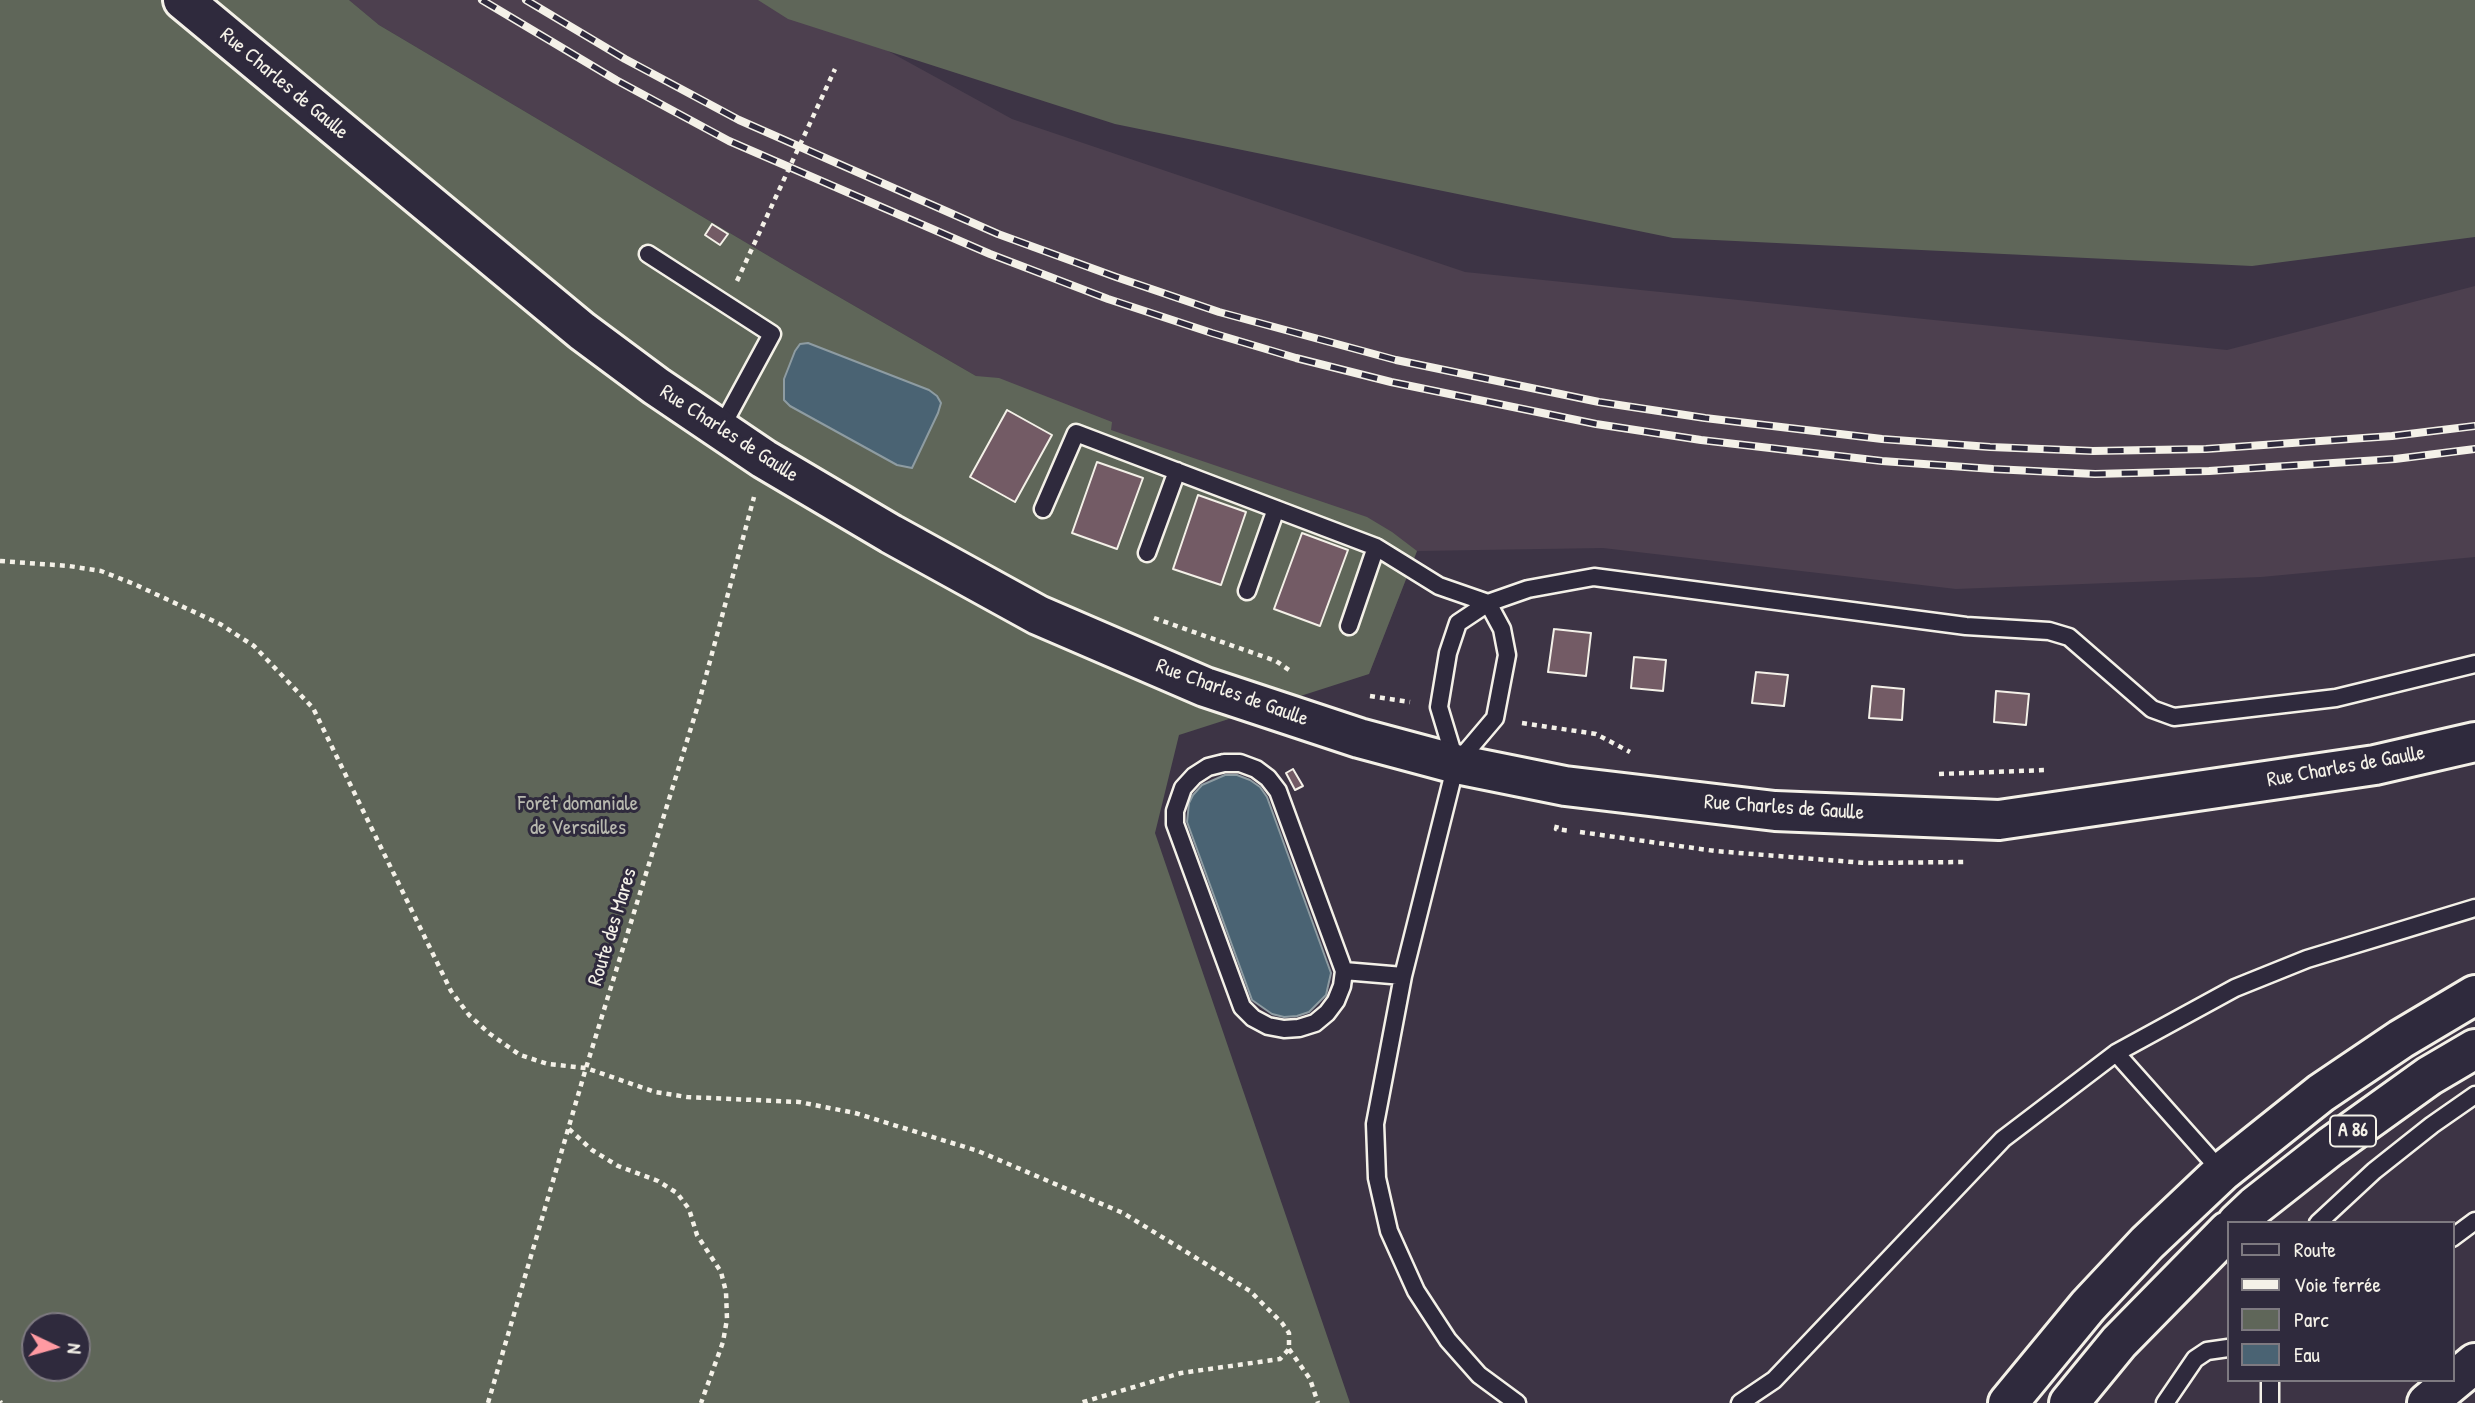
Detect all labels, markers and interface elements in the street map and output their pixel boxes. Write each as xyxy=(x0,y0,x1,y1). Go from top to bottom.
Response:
street label: Rue Charles de Gaulle xyxy=(215,23,353,145)
street label: Rue Charles de Gaulle xyxy=(655,380,803,488)
street label: Rue Charles de Gaulle xyxy=(1152,654,1312,732)
street label: Rue Charles de Gaulle xyxy=(2265,741,2427,793)
street label: Rue Charles de Gaulle xyxy=(1703,790,1865,826)
park label: Forêt domaniale de Versailles xyxy=(518,791,638,841)
street label: Route des Mares xyxy=(583,865,643,989)
road number: A 86 xyxy=(2330,1116,2376,1147)
legend xyxy=(2226,1221,2454,1382)
text: Route xyxy=(2294,1235,2336,1264)
text: Voie ferrée xyxy=(2294,1270,2381,1299)
text: Parc xyxy=(2294,1305,2329,1334)
north arrow xyxy=(21,1312,91,1382)
text: Eau xyxy=(2294,1340,2320,1369)
text: N xyxy=(62,1342,88,1355)

